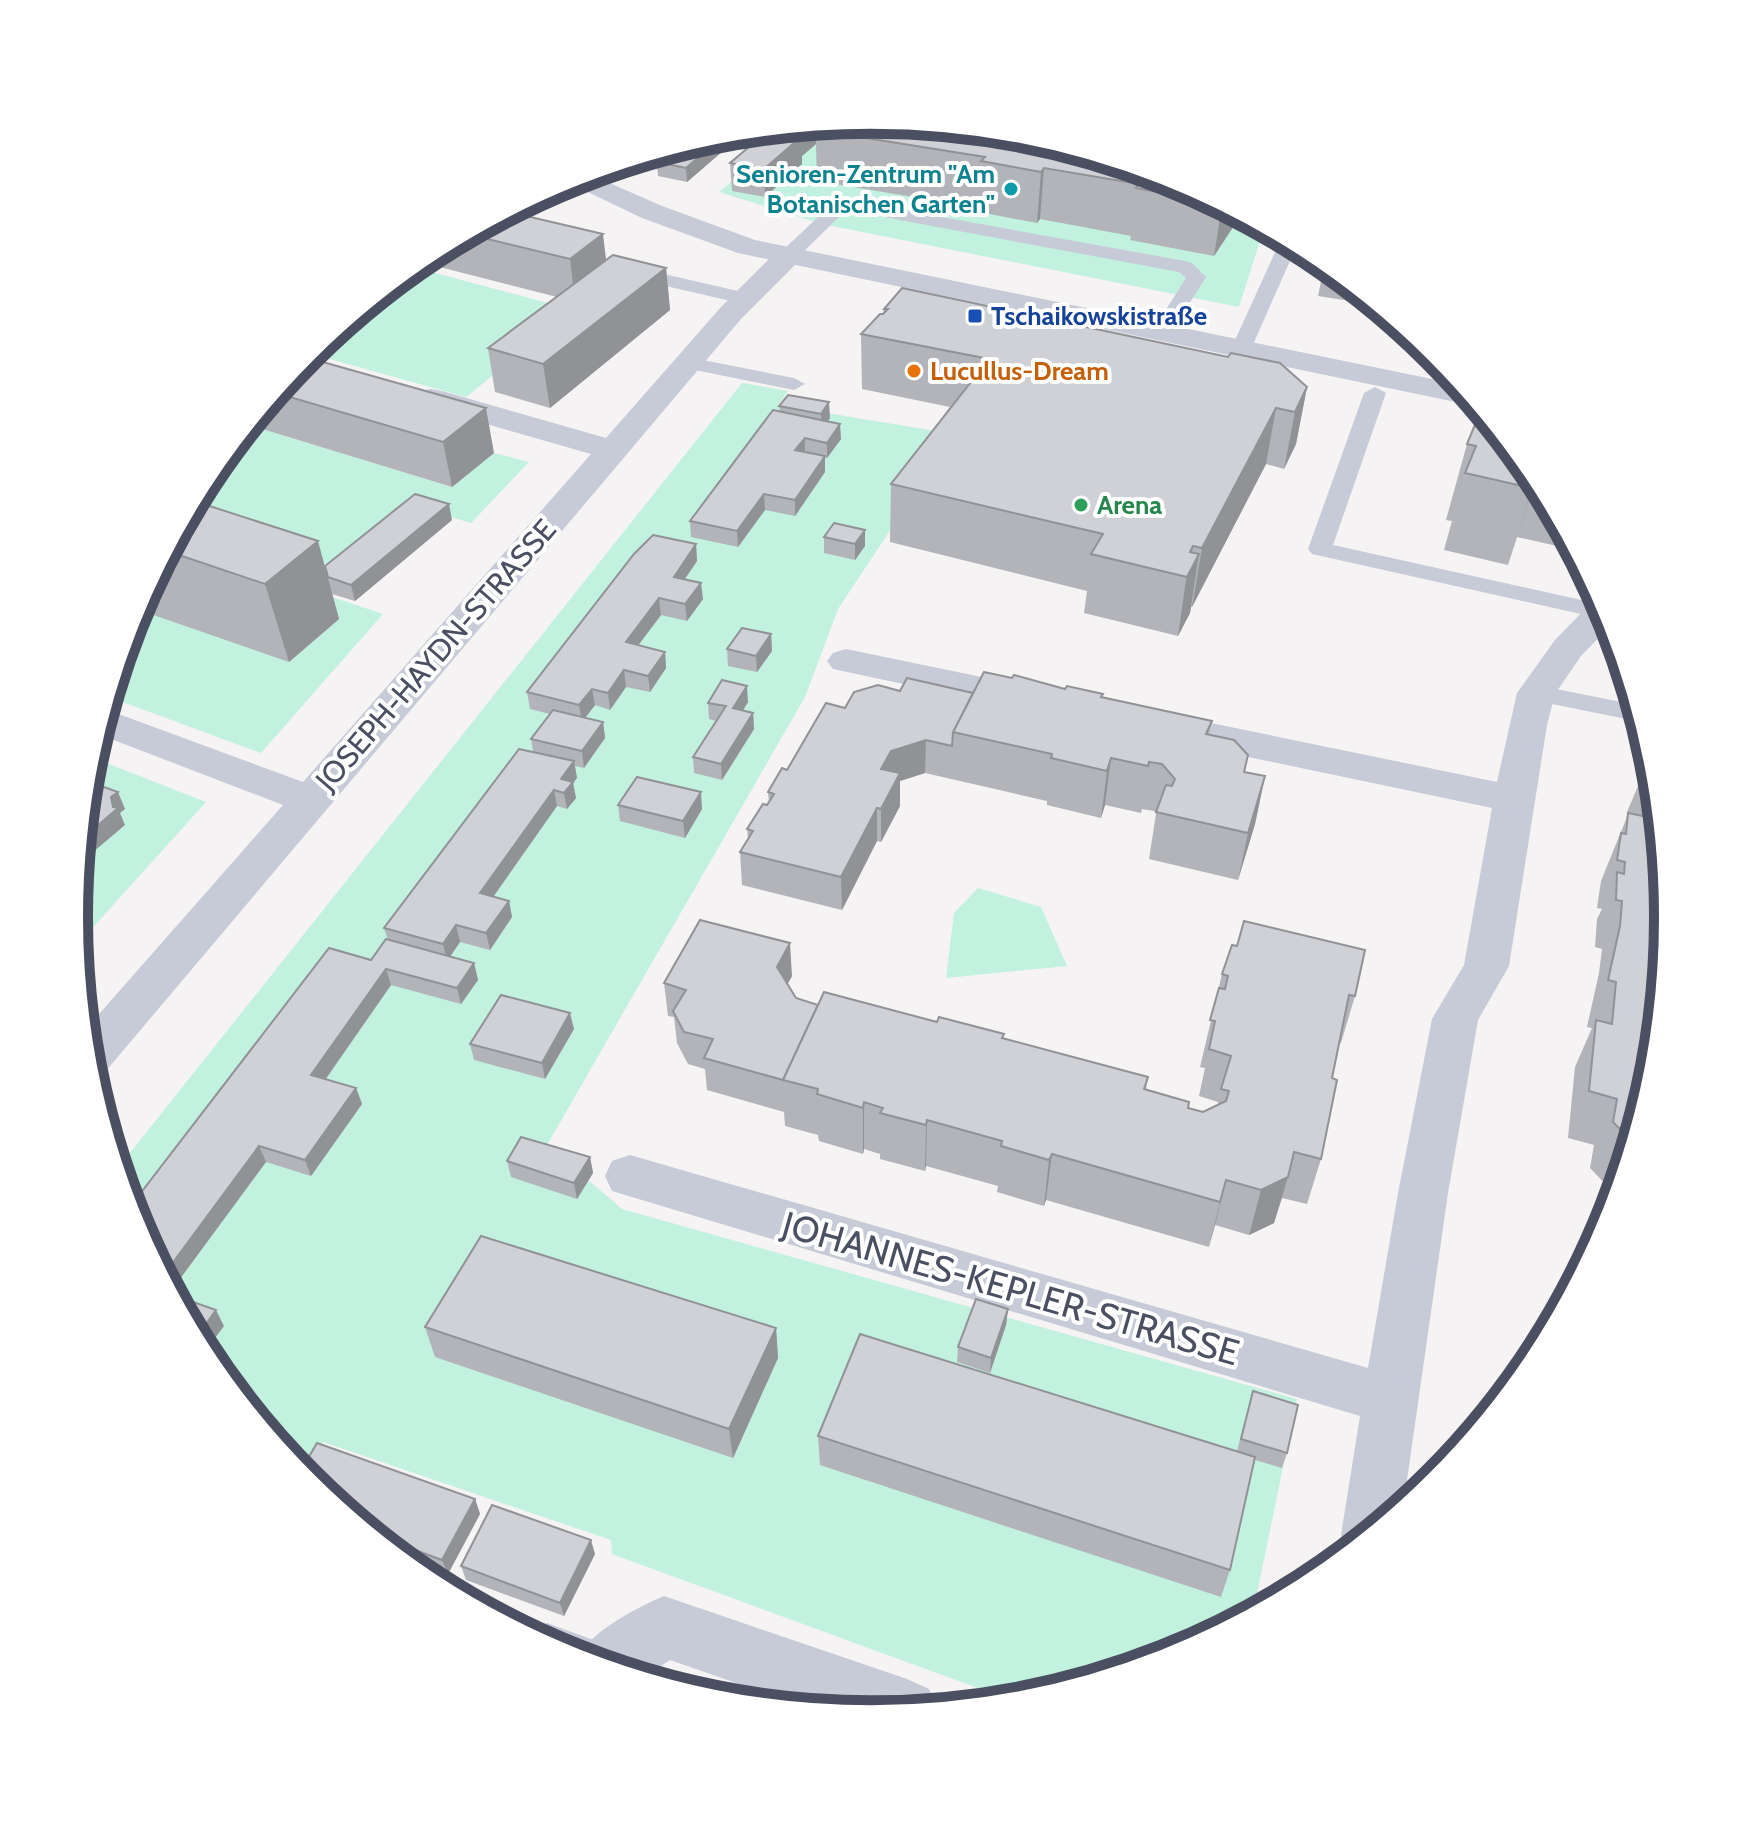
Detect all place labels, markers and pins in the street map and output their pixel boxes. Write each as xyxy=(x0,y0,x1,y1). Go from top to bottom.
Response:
place label: Senioren-Zentrum "Am Botanischen Garten" xyxy=(736,158,995,220)
marker: Senioren-Zentrum "Am Botanischen Garten" xyxy=(1002,180,1020,198)
place label: Tschaikowskistraße xyxy=(991,300,1207,332)
marker: Tschaikowskistraße xyxy=(966,307,984,325)
place label: Lucullus-Dream xyxy=(930,355,1109,387)
marker: Lucullus-Dream xyxy=(905,362,923,380)
place label: Arena xyxy=(1097,489,1162,521)
marker: Arena xyxy=(1072,496,1090,514)

